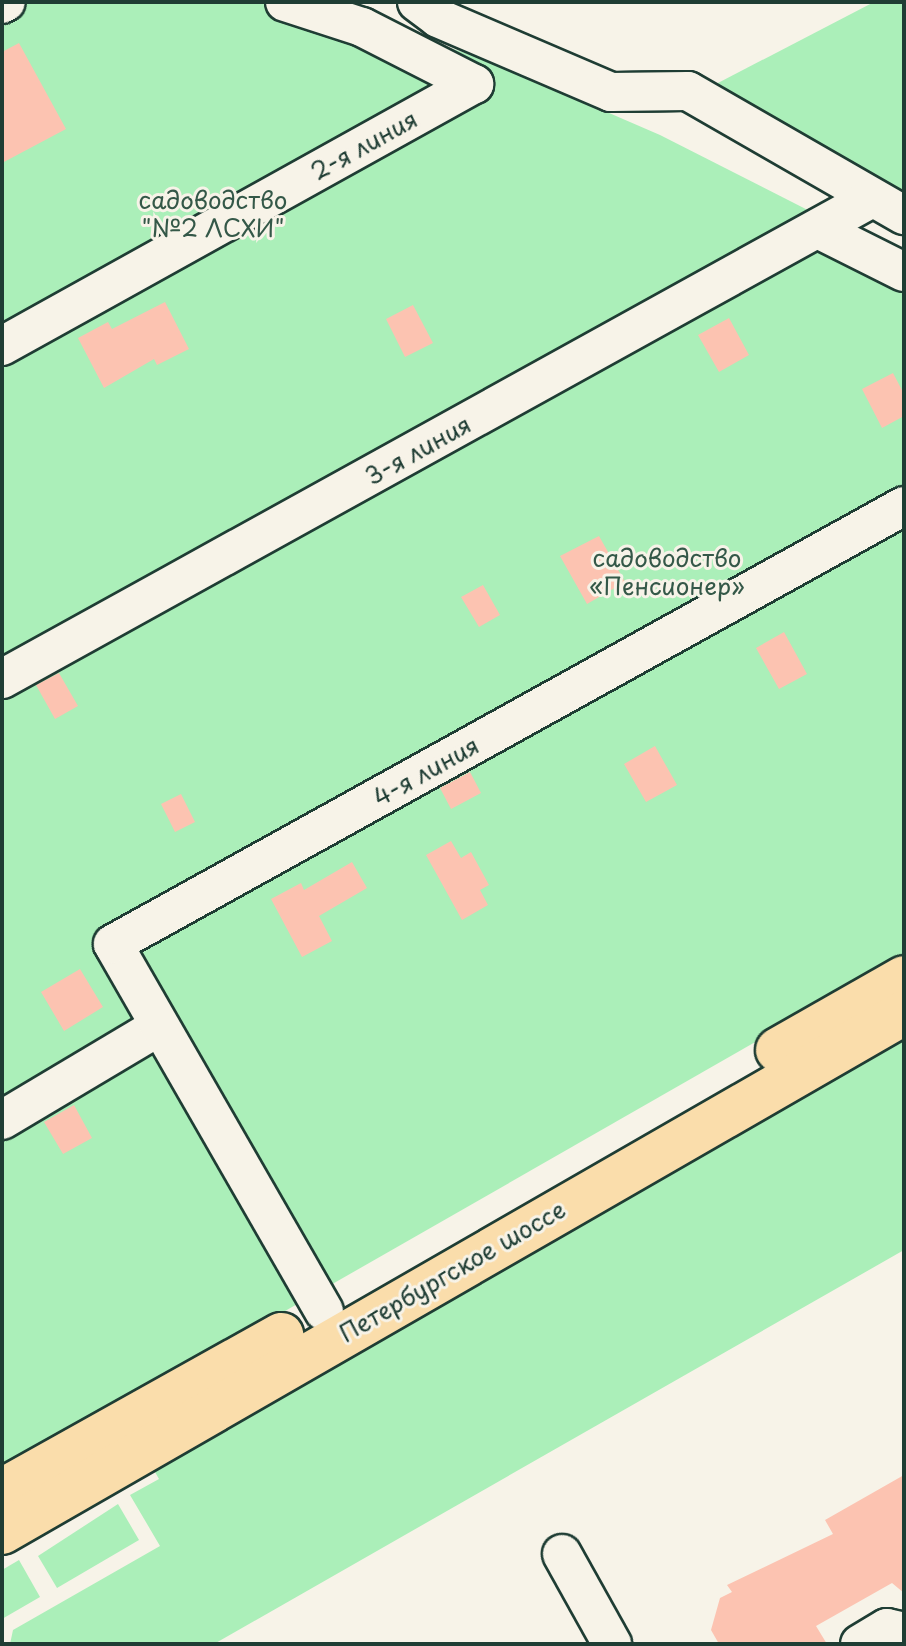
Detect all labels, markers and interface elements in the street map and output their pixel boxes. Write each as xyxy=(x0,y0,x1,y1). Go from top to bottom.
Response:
street label: 2-я линия xyxy=(305,104,423,186)
park label: садоводство "№2 ЛСХИ" xyxy=(139,186,287,242)
street label: 3-я линия xyxy=(360,409,476,491)
park label: садоводство «Пенсионер» xyxy=(589,544,745,600)
street label: 4-я линия xyxy=(368,730,484,812)
street label: Петербургское шоссе xyxy=(334,1195,570,1347)

